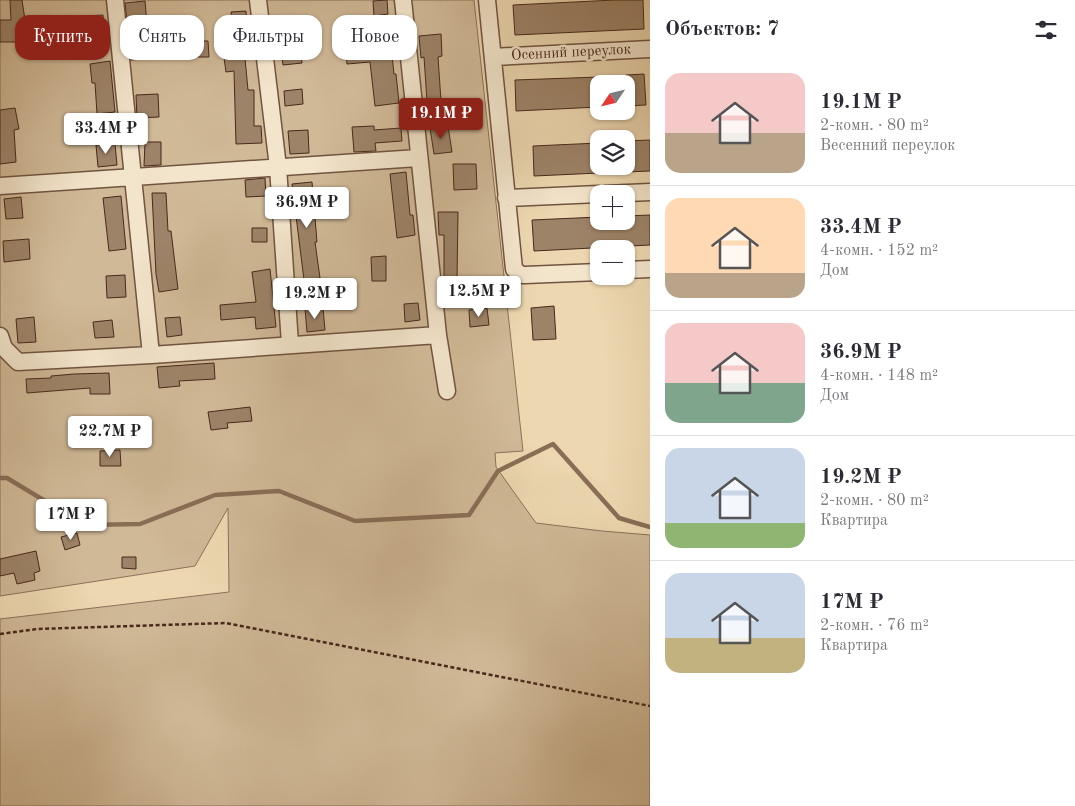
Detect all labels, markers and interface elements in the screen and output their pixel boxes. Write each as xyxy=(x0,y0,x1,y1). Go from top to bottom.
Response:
chip: Купить xyxy=(15,15,110,60)
chip: Снять xyxy=(120,15,204,60)
chip: Фильтры xyxy=(214,15,322,60)
chip: Новое xyxy=(332,15,417,60)
icon: filters xyxy=(1032,16,1060,44)
text: Объектов: 7 xyxy=(665,19,779,40)
street label: Осенний переулок xyxy=(511,42,632,64)
north arrow xyxy=(590,75,635,120)
map controls xyxy=(590,75,635,285)
text: 19.1M ₽ xyxy=(820,92,902,113)
icon: home xyxy=(705,93,765,153)
pin: 19.1M ₽ xyxy=(395,98,487,140)
text: 19.1M ₽ xyxy=(410,106,472,122)
pin: 33.4M ₽ xyxy=(60,112,152,155)
text: 2-комн. · 80 m² xyxy=(820,118,929,134)
text: 33.4M ₽ xyxy=(75,121,137,137)
button: layers xyxy=(590,130,635,175)
text: Весенний переулок xyxy=(820,138,955,154)
button: + xyxy=(590,185,635,230)
pin: 36.9M ₽ xyxy=(261,186,353,229)
text: 36.9M ₽ xyxy=(276,195,338,211)
text: 33.4M ₽ xyxy=(820,217,902,238)
icon: home xyxy=(705,218,765,278)
button: − xyxy=(590,240,635,285)
text: 4-комн. · 152 m² xyxy=(820,243,938,259)
text: Дом xyxy=(820,263,849,279)
pin: 12.5M ₽ xyxy=(433,276,525,318)
pin: 19.2M ₽ xyxy=(269,278,361,320)
text: 12.5M ₽ xyxy=(448,284,510,300)
text: 19.2M ₽ xyxy=(284,286,346,302)
text: 36.9M ₽ xyxy=(820,342,902,363)
icon: home xyxy=(705,343,765,403)
text: 4-комн. · 148 m² xyxy=(820,368,938,384)
text: Дом xyxy=(820,388,849,404)
pin: 22.7M ₽ xyxy=(64,416,156,458)
text: 22.7M ₽ xyxy=(79,424,141,440)
text: 19.2M ₽ xyxy=(820,467,902,488)
icon: home xyxy=(705,468,765,528)
text: 2-комн. · 80 m² xyxy=(820,493,929,509)
pin: 17M ₽ xyxy=(36,498,106,541)
text: 17M ₽ xyxy=(47,507,95,523)
text: Квартира xyxy=(820,513,888,529)
text: 17M ₽ xyxy=(820,592,884,613)
icon: home xyxy=(705,593,765,653)
text: 2-комн. · 76 m² xyxy=(820,618,929,634)
text: Квартира xyxy=(820,638,888,654)

